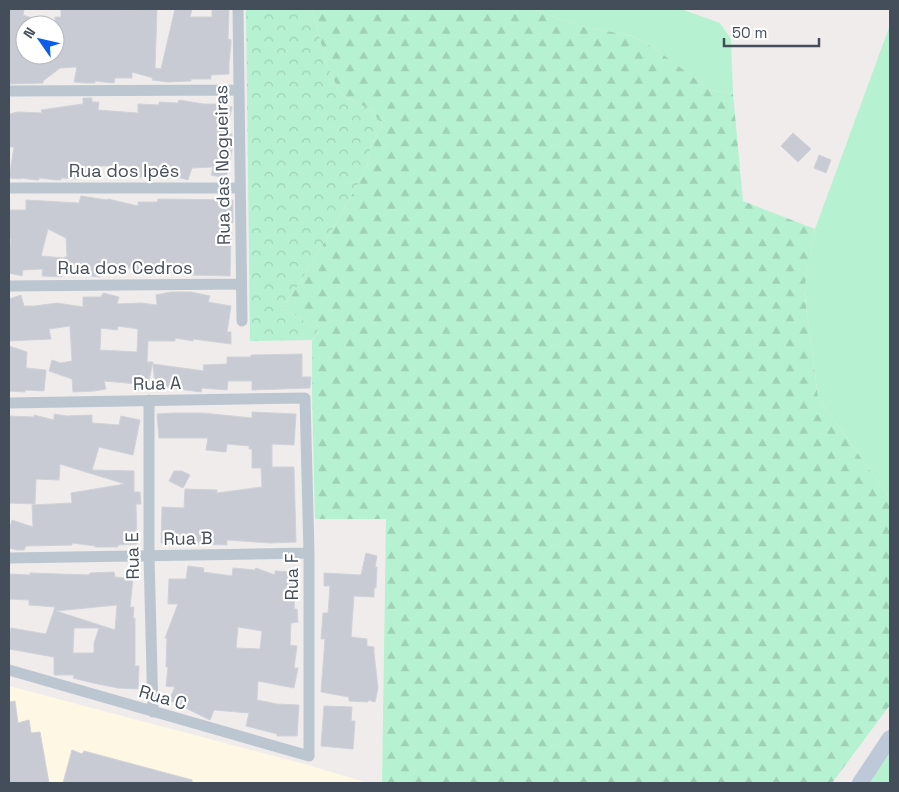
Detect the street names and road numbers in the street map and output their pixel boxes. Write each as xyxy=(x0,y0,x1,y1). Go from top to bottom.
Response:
street label: Rua das Nogueiras xyxy=(209,85,235,245)
street label: Rua dos Ipês xyxy=(69,159,179,182)
street label: Rua dos Cedros xyxy=(57,256,193,279)
street label: Rua A xyxy=(133,371,181,395)
street label: Rua B xyxy=(163,526,213,550)
street label: Rua E xyxy=(120,532,144,580)
street label: Rua F xyxy=(280,553,303,601)
street label: Rua C xyxy=(136,679,190,715)

